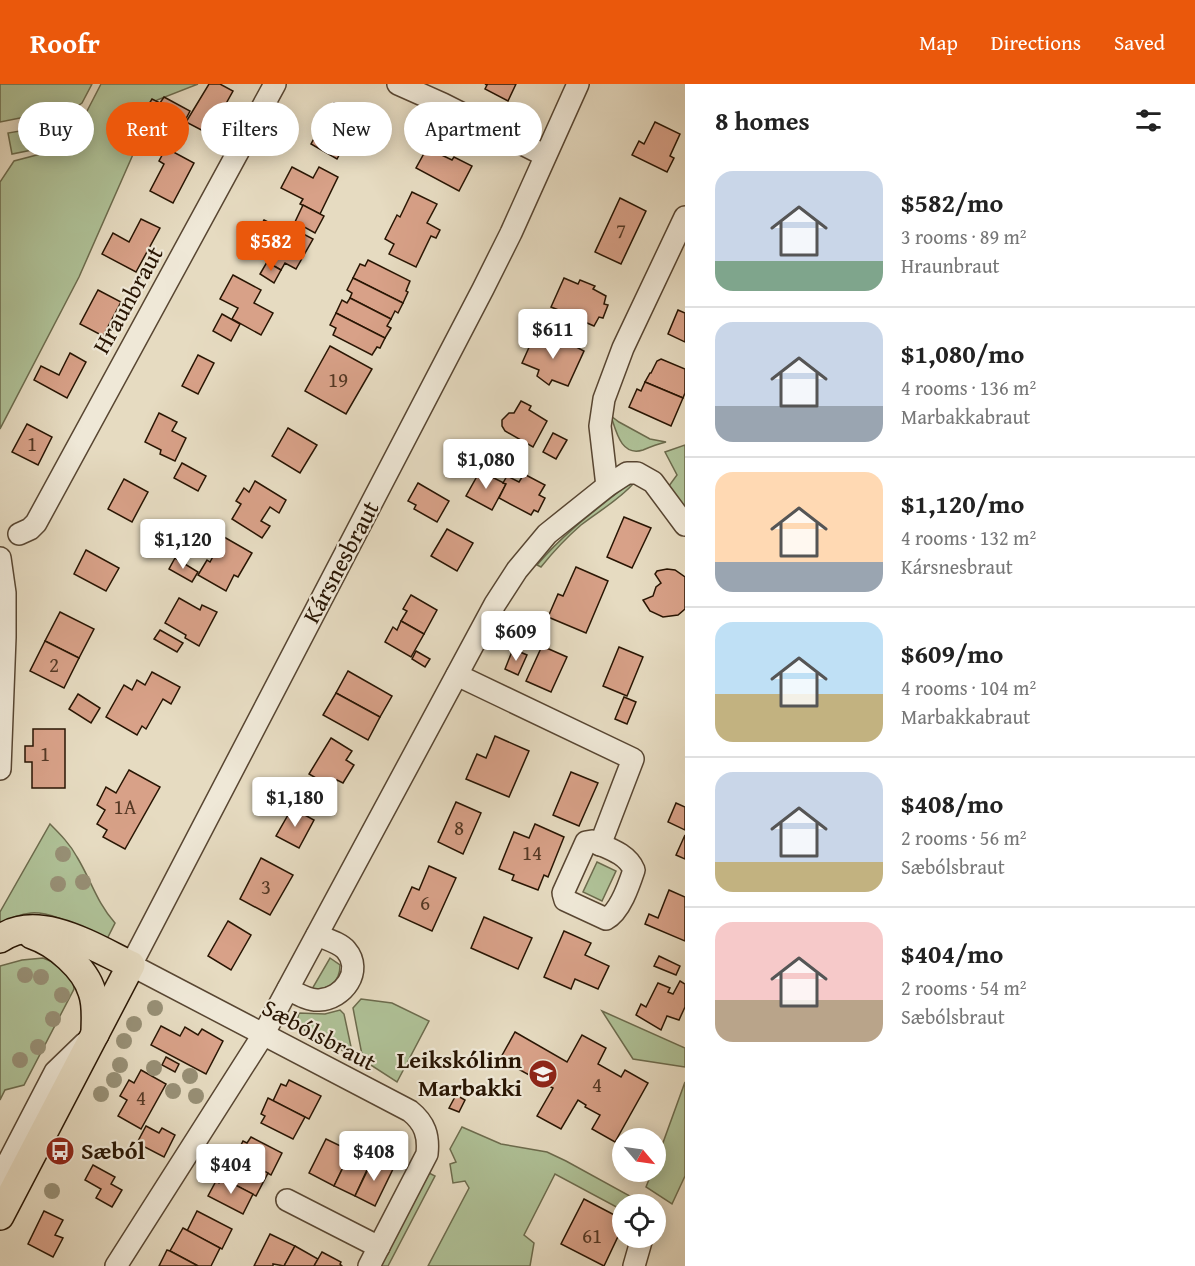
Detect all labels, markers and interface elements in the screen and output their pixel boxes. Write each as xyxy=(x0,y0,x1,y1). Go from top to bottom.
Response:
text: Roofr xyxy=(30,22,100,63)
text: Map xyxy=(919,27,958,58)
text: Directions xyxy=(991,27,1081,58)
text: Saved xyxy=(1114,27,1165,58)
text: 8 homes xyxy=(715,101,810,140)
chip: Buy xyxy=(18,102,94,156)
chip: Rent xyxy=(106,102,189,156)
chip: Filters xyxy=(201,102,299,156)
chip: New xyxy=(311,102,392,156)
chip: Apartment xyxy=(404,102,542,156)
icon: filters xyxy=(1132,104,1165,137)
text: $582/mo xyxy=(901,183,1003,222)
icon: home xyxy=(763,195,835,267)
house number: 7 xyxy=(616,215,626,246)
pin: $582 xyxy=(235,221,307,272)
text: 3 rooms · 89 m² xyxy=(901,222,1027,251)
text: $582 xyxy=(250,226,292,255)
street label: Hraunbraut xyxy=(84,239,172,360)
text: Hraunbraut xyxy=(901,251,1000,280)
pin: $611 xyxy=(517,309,589,360)
text: $611 xyxy=(532,314,574,343)
text: $1,080/mo xyxy=(901,334,1024,373)
icon: home xyxy=(763,346,835,418)
house number: 19 xyxy=(328,364,348,395)
text: 4 rooms · 136 m² xyxy=(901,373,1036,402)
text: Marbakkabraut xyxy=(901,402,1030,431)
house number: 1 xyxy=(27,428,37,459)
pin: $1,080 xyxy=(437,439,535,490)
text: $1,080 xyxy=(457,444,515,473)
text: $1,120/mo xyxy=(901,484,1024,523)
street label: Kársnesbraut xyxy=(294,494,388,629)
icon: home xyxy=(763,496,835,568)
pin: $1,120 xyxy=(134,519,232,570)
text: 4 rooms · 132 m² xyxy=(901,523,1036,552)
text: $1,120 xyxy=(154,524,212,553)
text: Kársnesbraut xyxy=(901,552,1013,581)
pin: $609 xyxy=(480,611,552,662)
text: $609 xyxy=(495,616,537,645)
text: $609/mo xyxy=(901,634,1003,673)
icon: home xyxy=(763,646,835,718)
house number: 2 xyxy=(49,649,59,680)
text: 4 rooms · 104 m² xyxy=(901,673,1036,702)
text: Marbakkabraut xyxy=(901,702,1030,731)
house number: 1 xyxy=(40,738,50,769)
pin: $1,180 xyxy=(246,777,344,828)
text: $1,180 xyxy=(266,782,324,811)
text: $408/mo xyxy=(901,784,1003,823)
house number: 1A xyxy=(114,791,137,822)
icon: home xyxy=(763,796,835,868)
house number: 8 xyxy=(454,812,464,843)
text: 2 rooms · 56 m² xyxy=(901,823,1027,852)
house number: 14 xyxy=(522,837,542,868)
text: Sæbólsbraut xyxy=(901,852,1005,881)
house number: 3 xyxy=(261,871,271,902)
house number: 6 xyxy=(420,887,430,918)
text: $404/mo xyxy=(901,934,1003,973)
icon: home xyxy=(763,946,835,1018)
text: 2 rooms · 54 m² xyxy=(901,973,1027,1002)
street label: Sæbólsbraut xyxy=(256,990,383,1079)
text: Sæbólsbraut xyxy=(901,1002,1005,1031)
place label: Leikskólinn Marbakki xyxy=(397,1042,522,1105)
school or university icon: Leikskólinn Marbakki xyxy=(527,1058,559,1090)
house number: 4 xyxy=(592,1069,602,1100)
house number: 4 xyxy=(136,1082,146,1113)
north arrow xyxy=(612,1128,666,1182)
map controls xyxy=(612,1128,666,1248)
pin: $408 xyxy=(338,1131,410,1182)
place label: Sæból xyxy=(81,1133,145,1168)
bus stop icon: Sæból xyxy=(44,1135,76,1167)
text: $408 xyxy=(353,1136,395,1165)
pin: $404 xyxy=(195,1144,267,1195)
text: $404 xyxy=(210,1149,252,1178)
button: locate xyxy=(612,1194,666,1248)
house number: 61 xyxy=(582,1220,602,1251)

